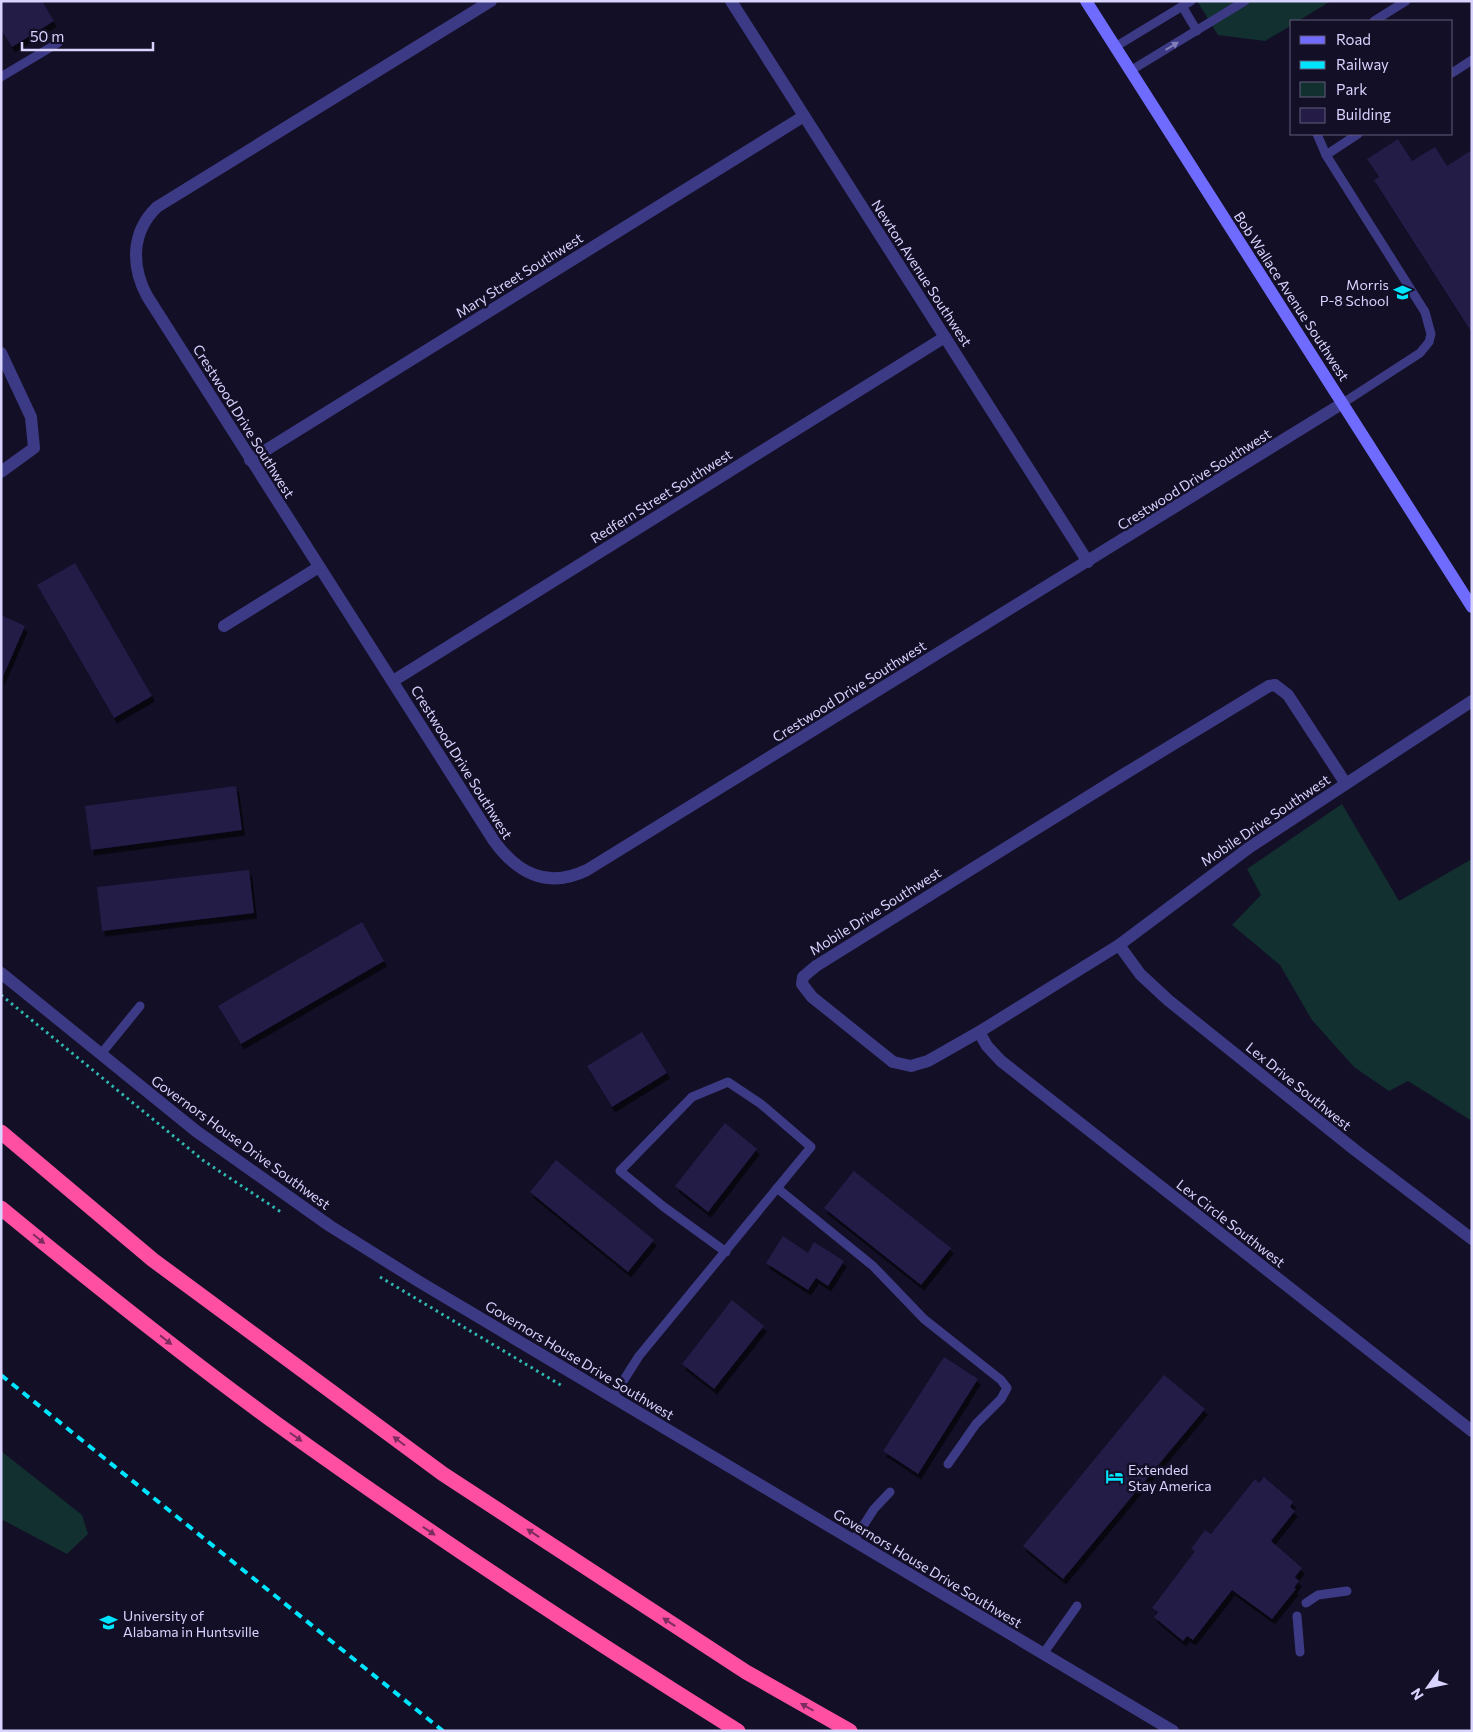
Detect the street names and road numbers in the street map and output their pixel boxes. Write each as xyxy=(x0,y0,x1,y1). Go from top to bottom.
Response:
street label: Newton Avenue Southwest xyxy=(868,196,976,350)
street label: Bob Wallace Avenue Southwest xyxy=(1231,208,1353,384)
street label: Mary Street Southwest xyxy=(452,229,586,321)
street label: Crestwood Drive Southwest xyxy=(190,341,298,501)
street label: Crestwood Drive Southwest xyxy=(1114,425,1274,533)
street label: Redfern Street Southwest xyxy=(587,445,735,547)
street label: Crestwood Drive Southwest xyxy=(769,637,929,745)
street label: Crestwood Drive Southwest xyxy=(408,682,516,842)
street label: Mobile Drive Southwest xyxy=(1197,770,1333,870)
street label: Mobile Drive Southwest xyxy=(806,863,944,959)
street label: Lex Drive Southwest xyxy=(1243,1038,1355,1134)
street label: Governors House Drive Southwest xyxy=(148,1071,334,1213)
street label: Lex Circle Southwest xyxy=(1173,1175,1289,1271)
street label: Governors House Drive Southwest xyxy=(483,1297,678,1423)
street label: Governors House Drive Southwest xyxy=(831,1505,1026,1631)

